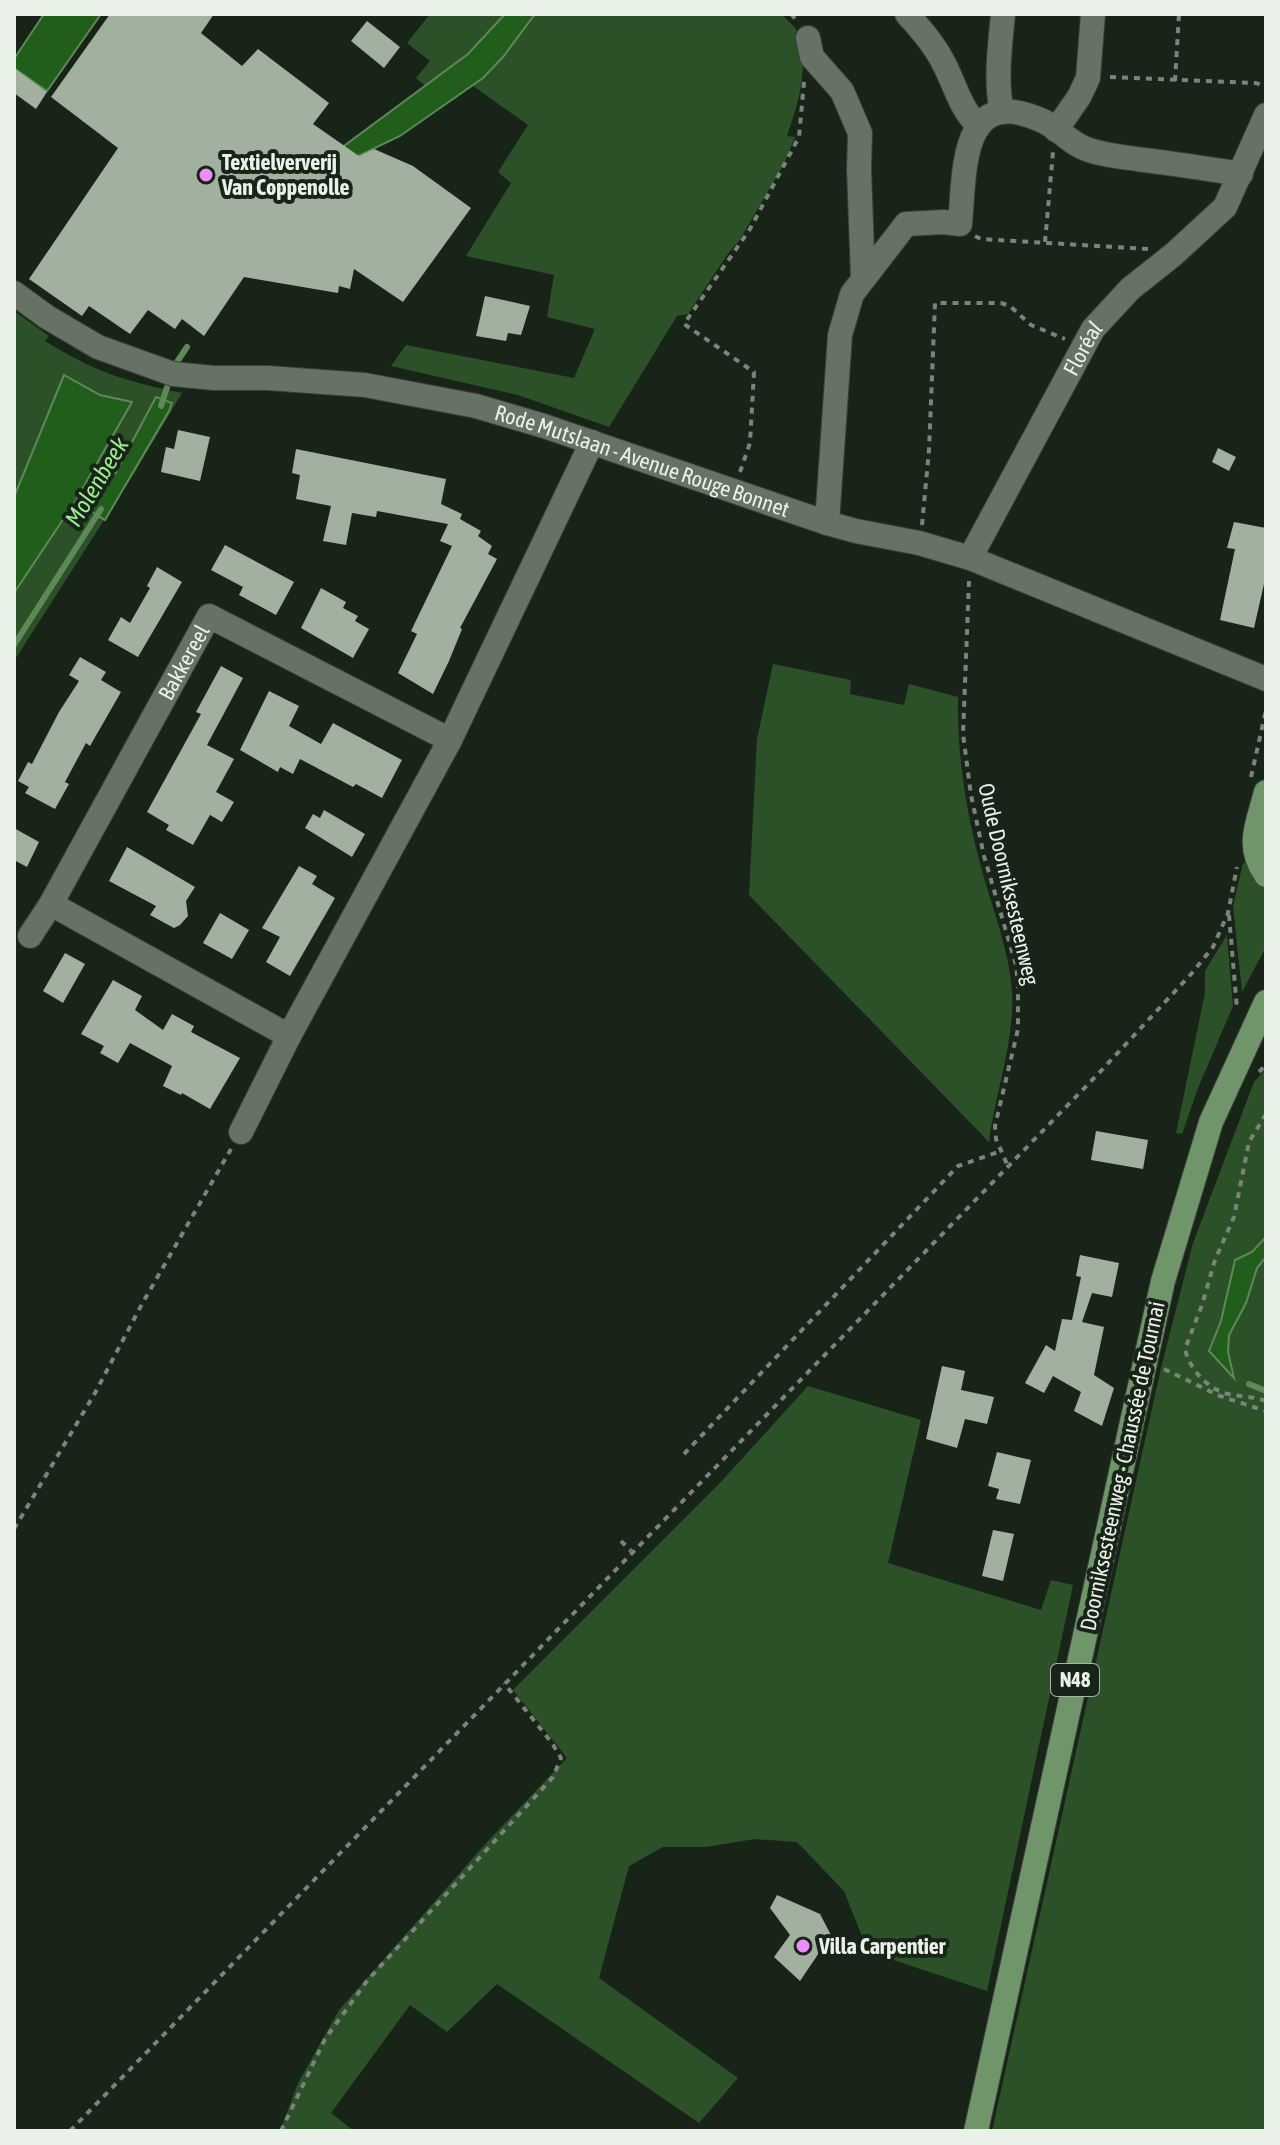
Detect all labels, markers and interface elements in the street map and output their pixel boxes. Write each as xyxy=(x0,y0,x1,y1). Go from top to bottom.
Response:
place label: Textielververij Van Coppenolle xyxy=(221,149,350,200)
marker: Textielververij Van Coppenolle xyxy=(197,166,215,184)
street label: Floréal xyxy=(1058,315,1107,380)
street label: Rode Mutslaan - Avenue Rouge Bonnet xyxy=(492,399,793,522)
water label: Molenbeek xyxy=(59,432,134,531)
street label: Bakkereel xyxy=(153,620,215,704)
street label: Oude Doorniksesteenweg xyxy=(973,781,1045,988)
street label: Doorniksesteenweg - Chaussée de Tournai xyxy=(1074,1299,1170,1633)
road number: N48 xyxy=(1051,1664,1099,1696)
place label: Villa Carpentier xyxy=(818,1933,946,1959)
marker: Villa Carpentier xyxy=(794,1937,812,1955)

